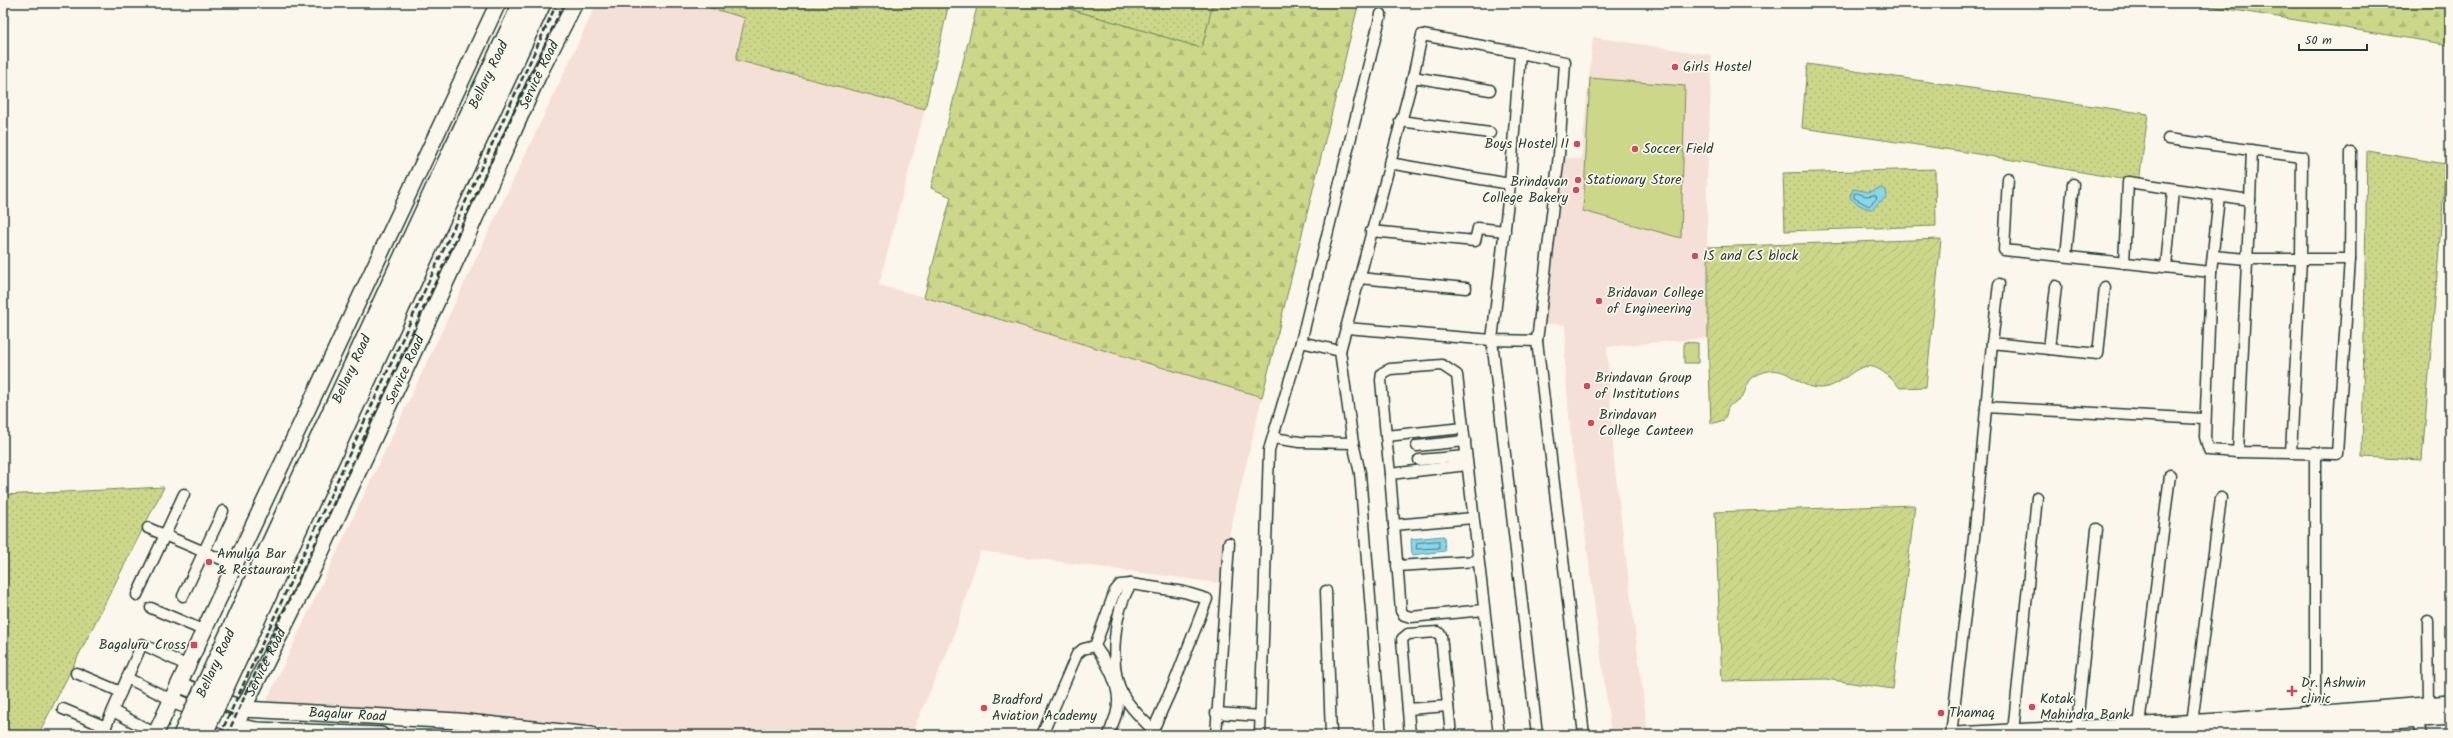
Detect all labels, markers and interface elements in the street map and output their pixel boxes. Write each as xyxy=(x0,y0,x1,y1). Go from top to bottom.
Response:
scale bar xyxy=(2299,26,2367,52)
text: 50 m xyxy=(2305,31,2332,50)
street label: Bellary Road xyxy=(463,36,515,113)
street label: Service Road xyxy=(513,36,566,113)
place label: Girls Hostel xyxy=(1683,56,1752,78)
marker: Girls Hostel xyxy=(1670,62,1680,72)
place label: Boys Hostel II xyxy=(1484,133,1569,155)
place label: Soccer Field xyxy=(1643,138,1714,160)
marker: Boys Hostel II xyxy=(1572,139,1582,149)
marker: Soccer Field xyxy=(1630,144,1640,154)
place label: Stationary Store xyxy=(1586,169,1682,191)
place label: Brindavan College Bakery xyxy=(1482,171,1568,209)
marker: Stationary Store xyxy=(1573,175,1583,185)
marker: Brindavan College Bakery xyxy=(1571,185,1581,195)
place label: IS and CS block xyxy=(1703,245,1799,267)
marker: IS and CS block xyxy=(1690,251,1700,261)
place label: Bridavan College of Engineering xyxy=(1607,282,1705,320)
marker: Bridavan College of Engineering xyxy=(1594,296,1604,306)
street label: Bellary Road xyxy=(326,330,378,407)
street label: Service Road xyxy=(380,331,431,408)
place label: Brindavan Group of Institutions xyxy=(1595,367,1692,405)
marker: Brindavan Group of Institutions xyxy=(1582,381,1592,391)
place label: Brindavan College Canteen xyxy=(1599,404,1693,442)
marker: Brindavan College Canteen xyxy=(1586,418,1596,428)
place label: Amulya Bar & Restaurant xyxy=(217,543,296,581)
marker: Amulya Bar & Restaurant xyxy=(204,557,214,567)
street label: Bellary Road xyxy=(191,624,242,701)
street label: Service Road xyxy=(240,624,293,701)
place label: Bagaluru Cross xyxy=(99,634,186,656)
marker: Bagaluru Cross xyxy=(189,640,199,650)
place label: Dr. Ashwin clinic xyxy=(2301,672,2366,710)
marker: Dr. Ashwin clinic xyxy=(2286,685,2298,697)
place label: Kotak Mahindra Bank xyxy=(2040,688,2130,726)
place label: Bradford Aviation Academy xyxy=(992,689,1097,727)
street label: Bagalur Road xyxy=(308,702,388,728)
place label: Thamaq xyxy=(1949,702,1995,724)
marker: Kotak Mahindra Bank xyxy=(2027,702,2037,712)
marker: Bradford Aviation Academy xyxy=(979,703,989,713)
marker: Thamaq xyxy=(1936,708,1946,718)

